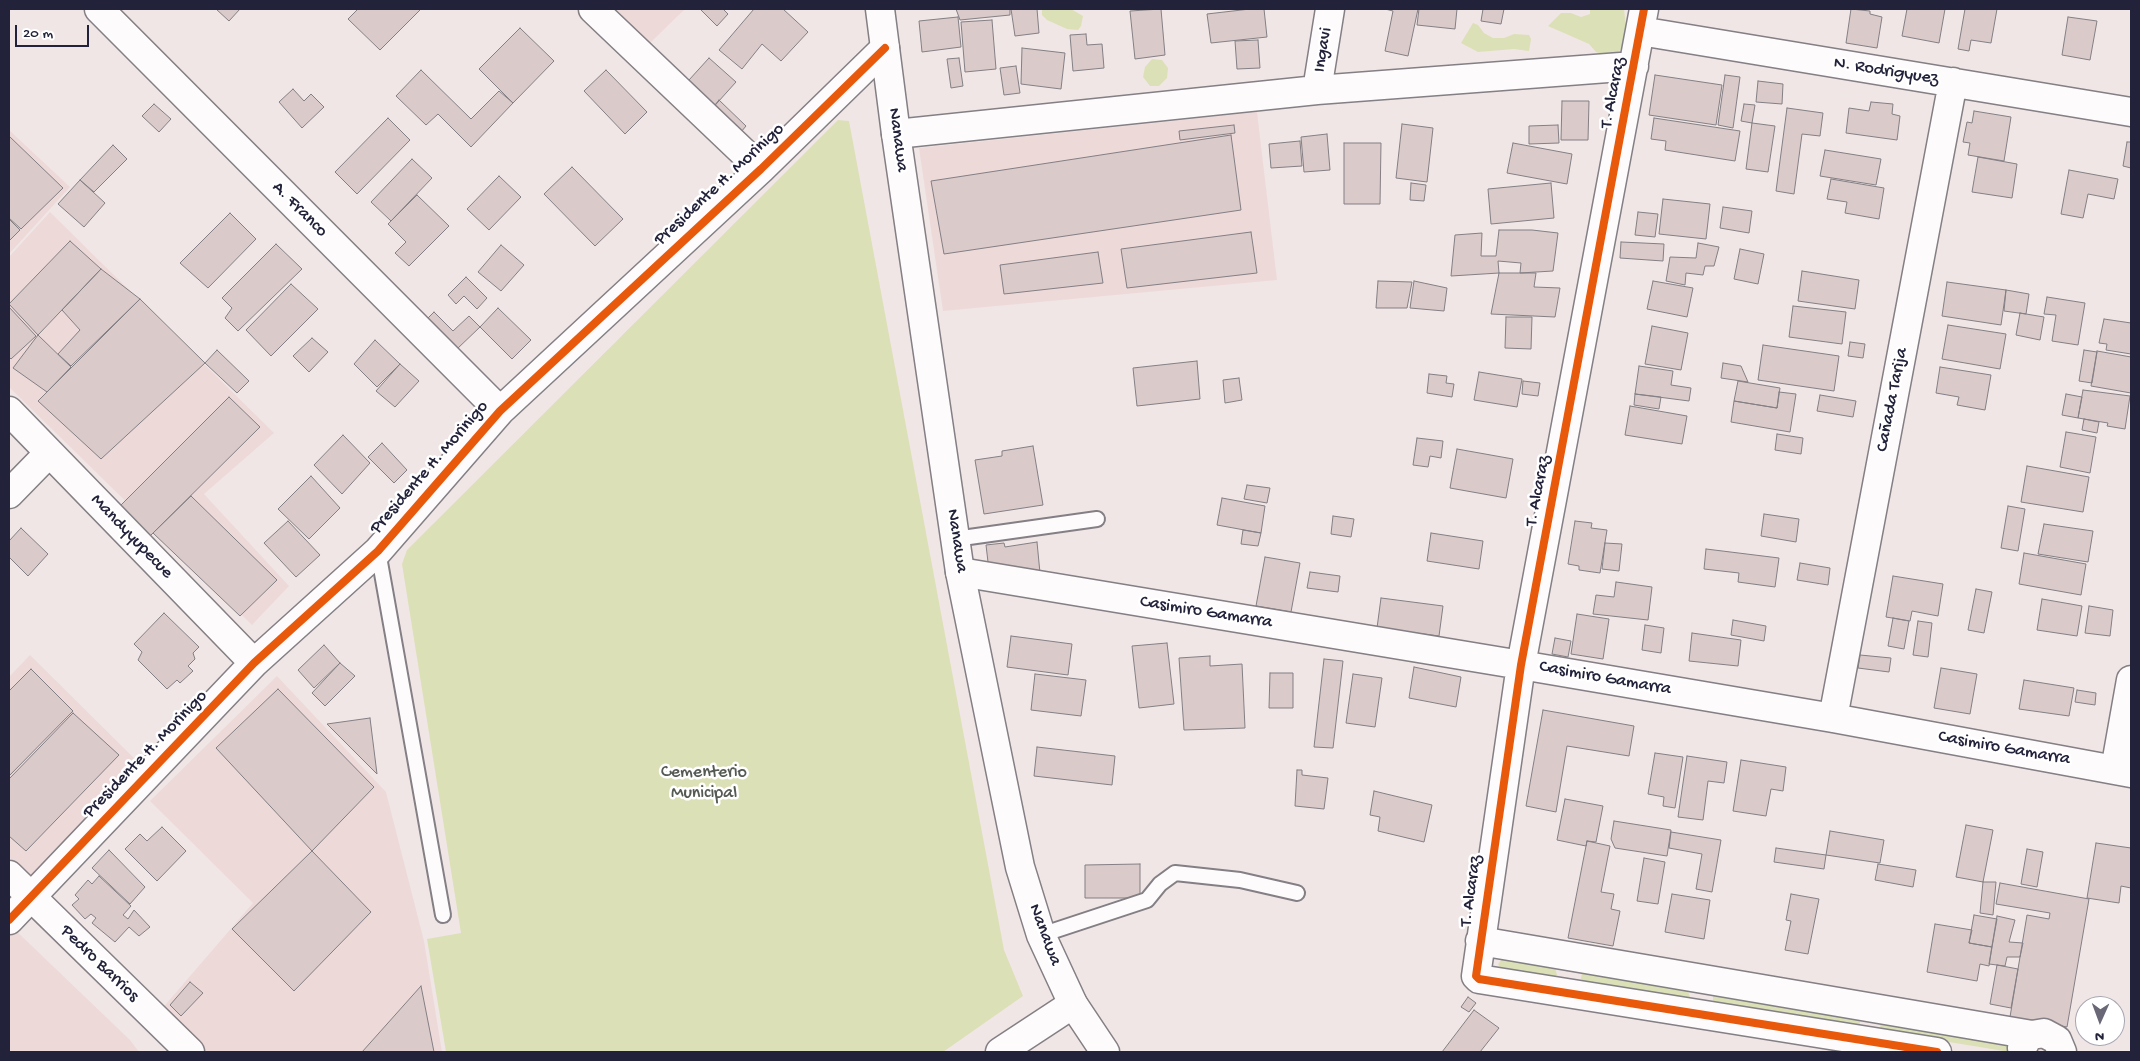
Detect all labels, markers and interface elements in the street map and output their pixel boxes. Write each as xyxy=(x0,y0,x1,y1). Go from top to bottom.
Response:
scale bar xyxy=(18,15,91,47)
text: 20 m xyxy=(23,25,53,43)
street label: Ingavi xyxy=(1310,26,1338,74)
street label: N. Rodrigyuez xyxy=(1832,53,1940,91)
street label: T. Alcaraz xyxy=(1597,56,1631,130)
street label: Nanawa xyxy=(882,107,912,173)
street label: Presidente H. Morinigo xyxy=(651,119,789,251)
street label: A. Franco xyxy=(267,178,331,242)
street label: Cañada Tarija xyxy=(1872,346,1914,454)
street label: Presidente H. Morinigo xyxy=(366,397,494,539)
street label: T. Alcaraz xyxy=(1522,454,1556,528)
street label: Mandyyupecue xyxy=(85,490,177,584)
street label: Nanawa xyxy=(940,508,972,574)
street label: Casimiro Gamarra xyxy=(1138,592,1274,634)
street label: Casimiro Gamarra xyxy=(1537,657,1673,701)
street label: Presidente H. Morinigo xyxy=(79,686,213,824)
street label: Casimiro Gamarra xyxy=(1936,727,2072,771)
park label: Cementerio Municipal xyxy=(661,762,747,804)
street label: T. Alcaraz xyxy=(1456,854,1488,928)
street label: Nanawa xyxy=(1022,901,1066,969)
street label: Pedro Barrios xyxy=(55,921,143,1007)
north arrow xyxy=(2075,996,2125,1046)
text: N xyxy=(2095,1027,2104,1044)

